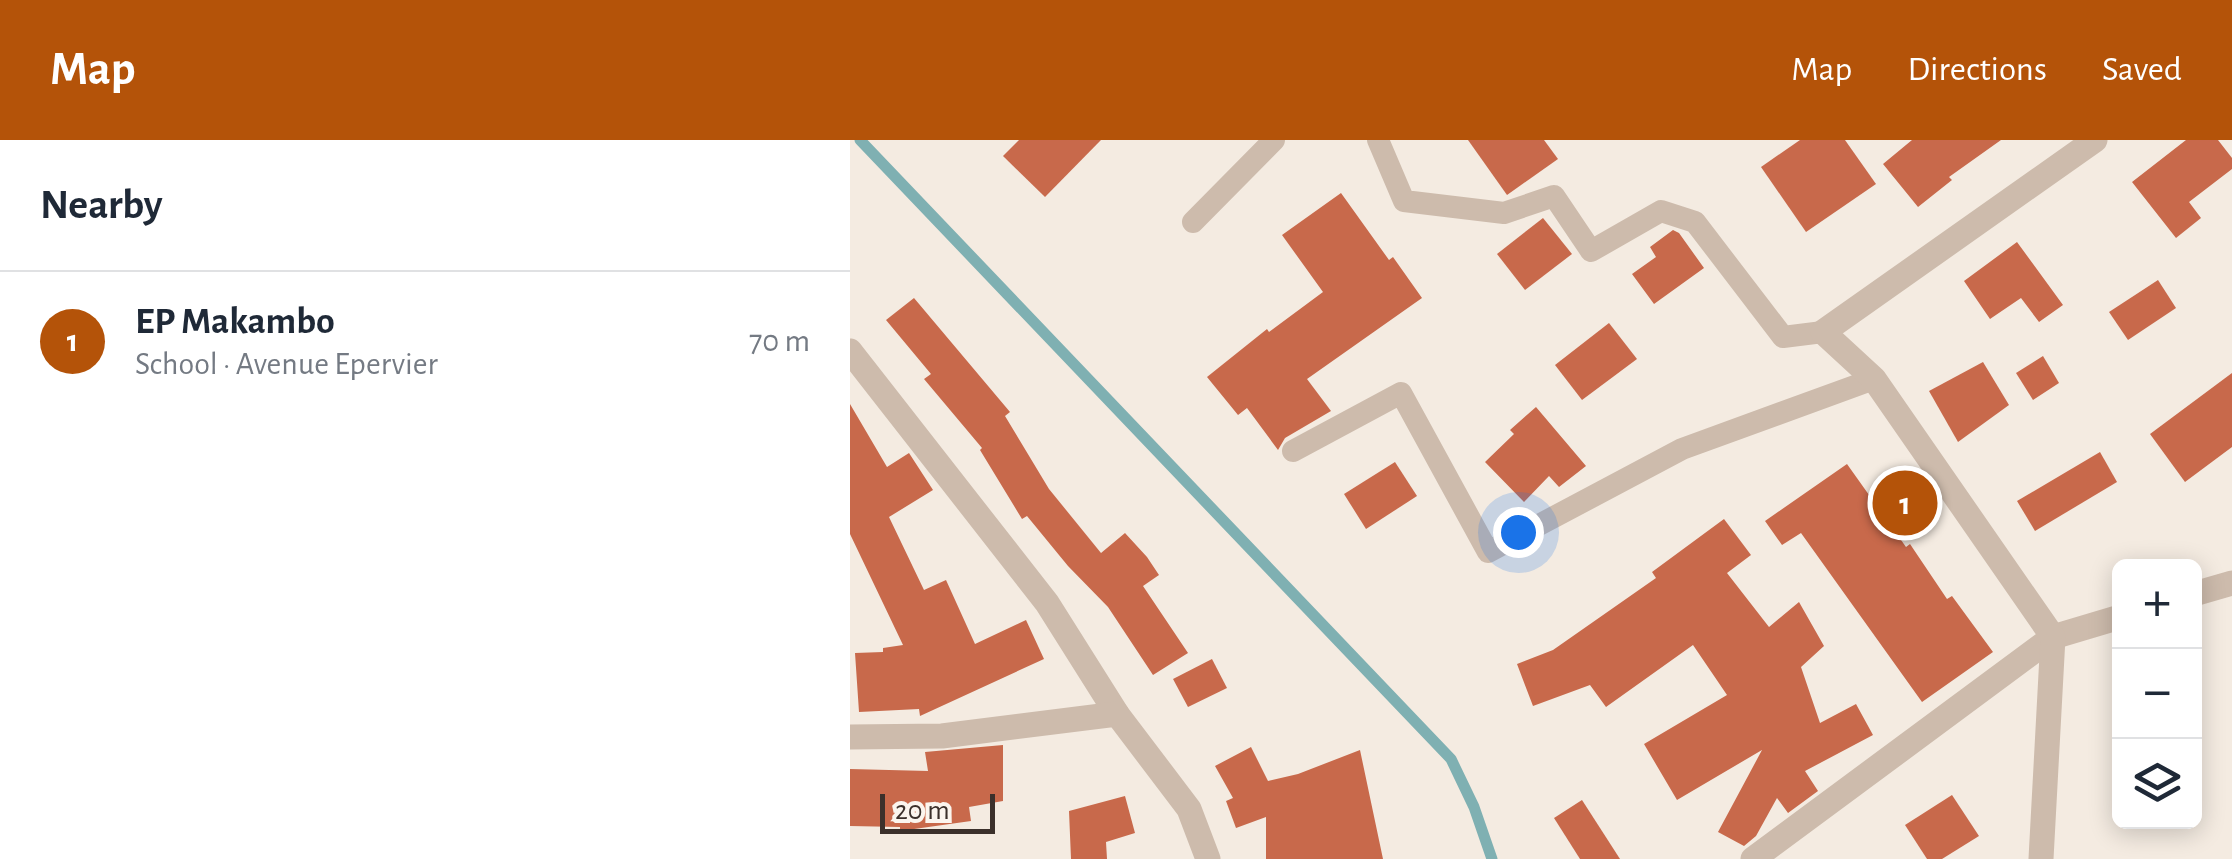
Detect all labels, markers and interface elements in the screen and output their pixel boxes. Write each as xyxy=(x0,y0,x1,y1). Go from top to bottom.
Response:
text: Map xyxy=(50,46,136,94)
text: Map xyxy=(1791,52,1852,87)
text: Directions xyxy=(1907,52,2047,87)
text: Saved xyxy=(2102,52,2182,87)
text: Nearby xyxy=(40,184,163,226)
text: EP Makambo xyxy=(135,303,335,341)
text: 1 xyxy=(67,325,78,357)
text: 70 m xyxy=(749,325,810,357)
text: School · Avenue Epervier xyxy=(135,348,438,380)
pin: 1 xyxy=(1872,466,1938,540)
your location xyxy=(1493,507,1544,558)
map controls xyxy=(2112,559,2202,829)
button: + xyxy=(2112,559,2202,649)
button: − xyxy=(2112,649,2202,739)
button: layers xyxy=(2112,739,2202,829)
scale bar xyxy=(880,789,995,834)
text: 20 m xyxy=(895,797,950,825)

